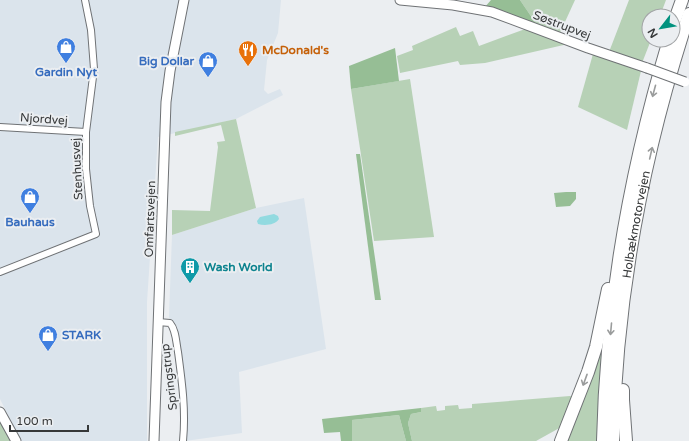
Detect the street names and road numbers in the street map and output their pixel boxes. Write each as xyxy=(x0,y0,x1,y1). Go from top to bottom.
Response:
street label: Søstrupvej xyxy=(531,8,593,42)
street label: Njordvej xyxy=(20,110,68,128)
street label: Stenhusvej xyxy=(68,138,86,200)
street label: Holbækmotorvejen xyxy=(620,169,653,279)
street label: Omfartsvejen xyxy=(142,180,158,258)
street label: Springstrup xyxy=(158,343,180,411)

